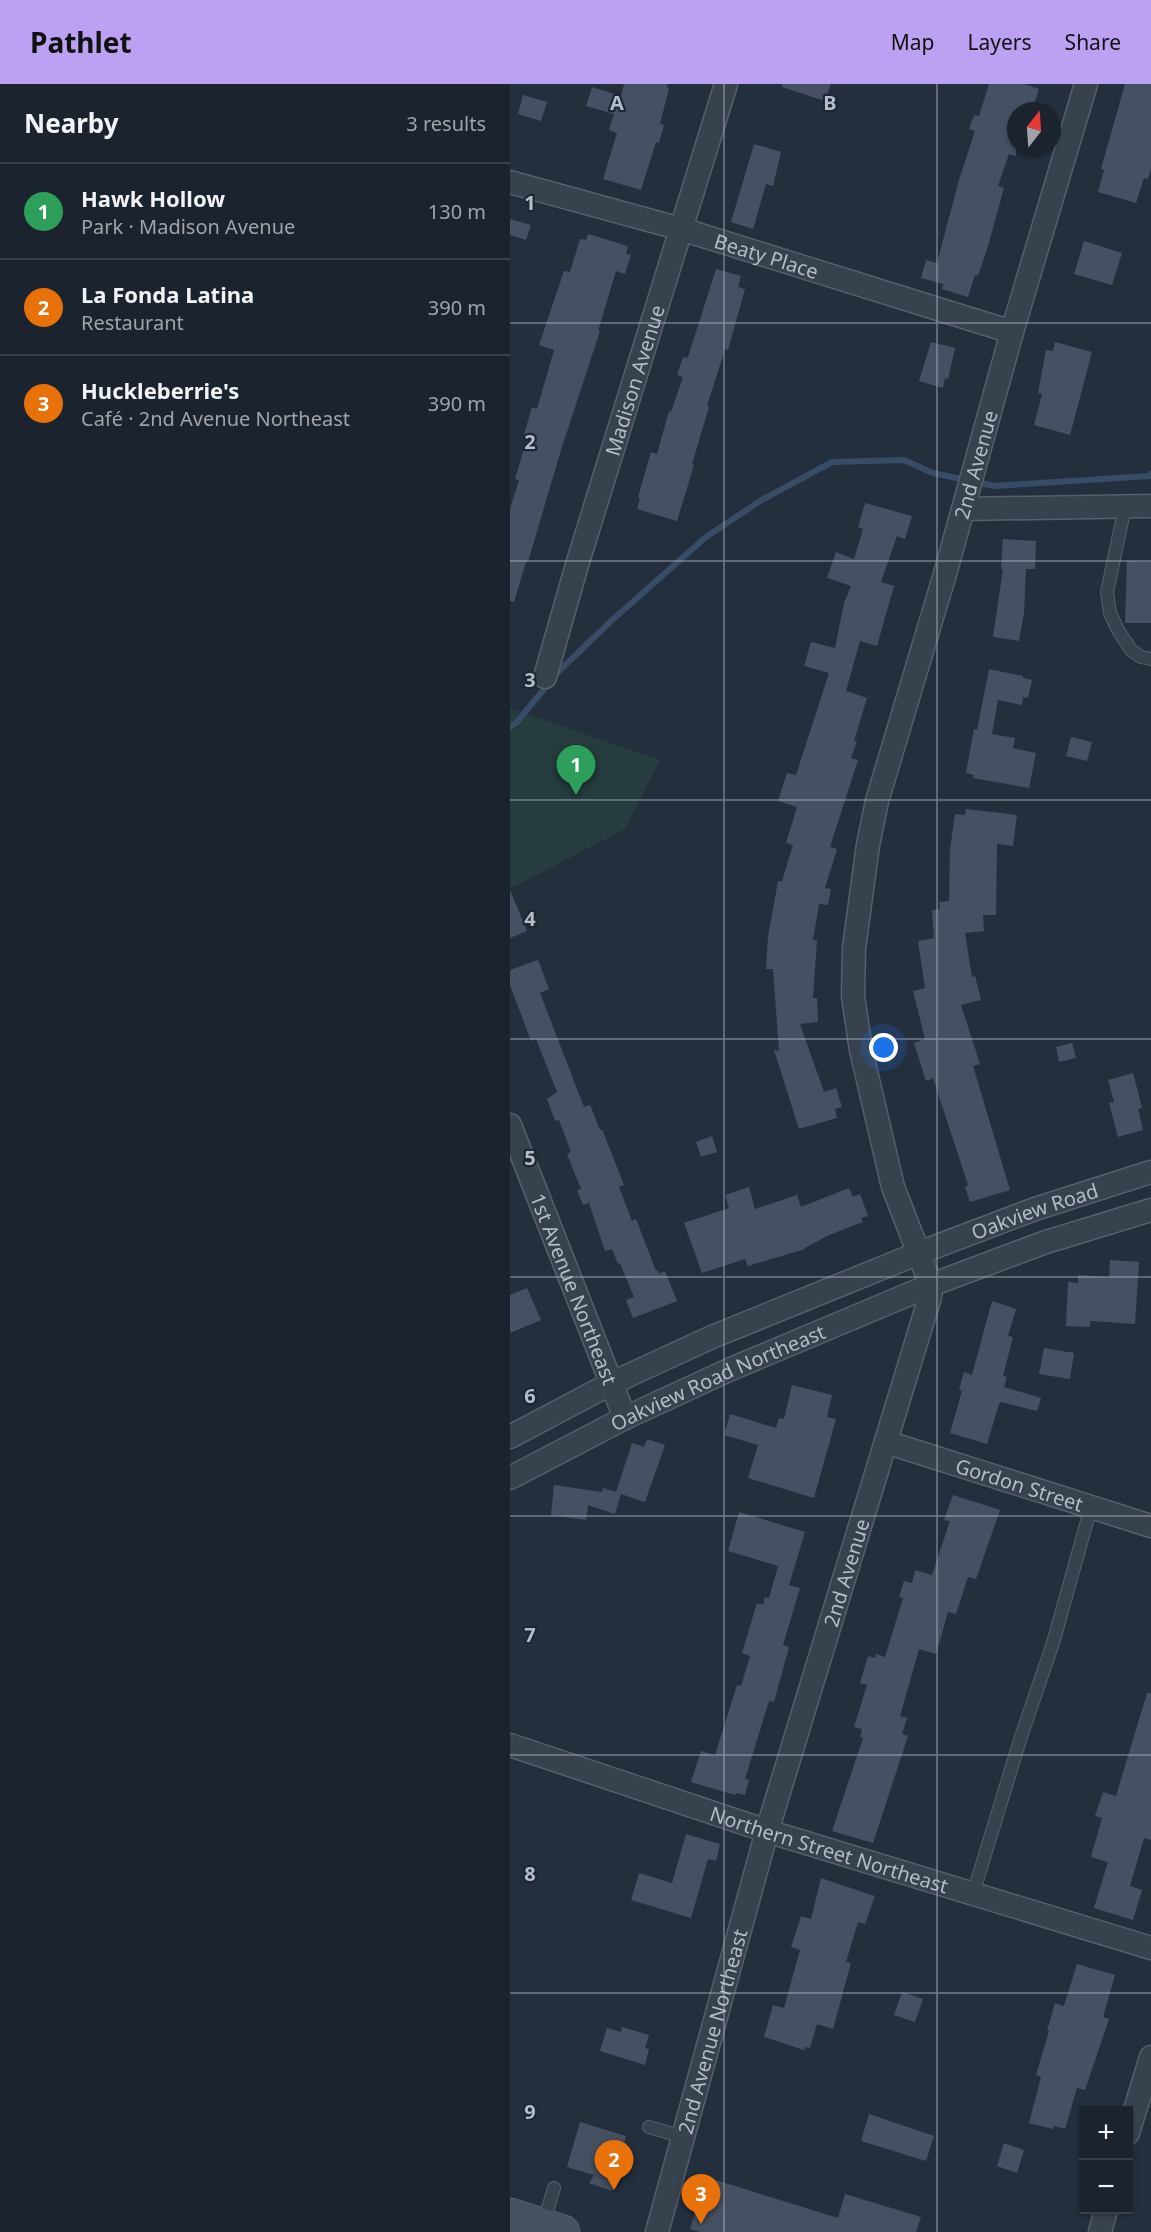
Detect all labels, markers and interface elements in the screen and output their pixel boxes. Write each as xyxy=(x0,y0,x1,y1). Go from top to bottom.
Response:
text: Pathlet xyxy=(30,23,132,61)
text: Map xyxy=(891,28,935,56)
text: Layers xyxy=(968,28,1032,56)
text: Share xyxy=(1065,28,1121,56)
text: A xyxy=(610,89,624,116)
text: B xyxy=(823,89,837,116)
north arrow xyxy=(1007,102,1061,156)
text: Nearby xyxy=(24,105,119,141)
text: 3 results xyxy=(406,110,486,137)
text: Hawk Hollow xyxy=(81,183,225,213)
text: 1 xyxy=(524,189,536,216)
text: 1 xyxy=(38,198,49,225)
text: 130 m xyxy=(428,198,486,225)
text: Park · Madison Avenue xyxy=(81,213,295,240)
street label: Beaty Place xyxy=(711,227,822,285)
text: La Fonda Latina xyxy=(81,279,254,309)
text: 2 xyxy=(38,294,49,321)
text: 390 m xyxy=(428,294,486,321)
street label: Madison Avenue xyxy=(598,301,670,459)
text: Restaurant xyxy=(81,309,184,336)
text: Huckleberrie's xyxy=(81,375,239,405)
text: 3 xyxy=(38,390,49,417)
text: 390 m xyxy=(428,390,486,417)
text: Café · 2nd Avenue Northeast xyxy=(81,405,350,432)
street label: 2nd Avenue xyxy=(947,407,1003,522)
text: 2 xyxy=(524,428,536,455)
text: 3 xyxy=(524,666,536,693)
pin: 1 xyxy=(556,746,596,795)
text: 4 xyxy=(524,905,536,932)
your location xyxy=(869,1033,898,1062)
text: 5 xyxy=(524,1144,536,1171)
street label: Oakview Road xyxy=(967,1176,1101,1246)
street label: 1st Avenue Northeast xyxy=(525,1189,624,1388)
street label: Oakview Road Northeast xyxy=(605,1318,829,1437)
text: 6 xyxy=(524,1382,536,1409)
street label: Gordon Street xyxy=(952,1451,1087,1517)
street label: 2nd Avenue xyxy=(817,1515,875,1630)
text: 7 xyxy=(524,1621,536,1648)
street label: Northern Street Northeast xyxy=(707,1799,952,1899)
text: 8 xyxy=(524,1860,536,1887)
street label: 2nd Avenue Northeast xyxy=(671,1926,753,2137)
text: 9 xyxy=(524,2098,536,2125)
map controls xyxy=(1079,2106,1133,2214)
button: + xyxy=(1079,2106,1133,2160)
pin: 2 xyxy=(594,2140,634,2190)
button: − xyxy=(1079,2160,1133,2214)
pin: 3 xyxy=(682,2174,720,2224)

